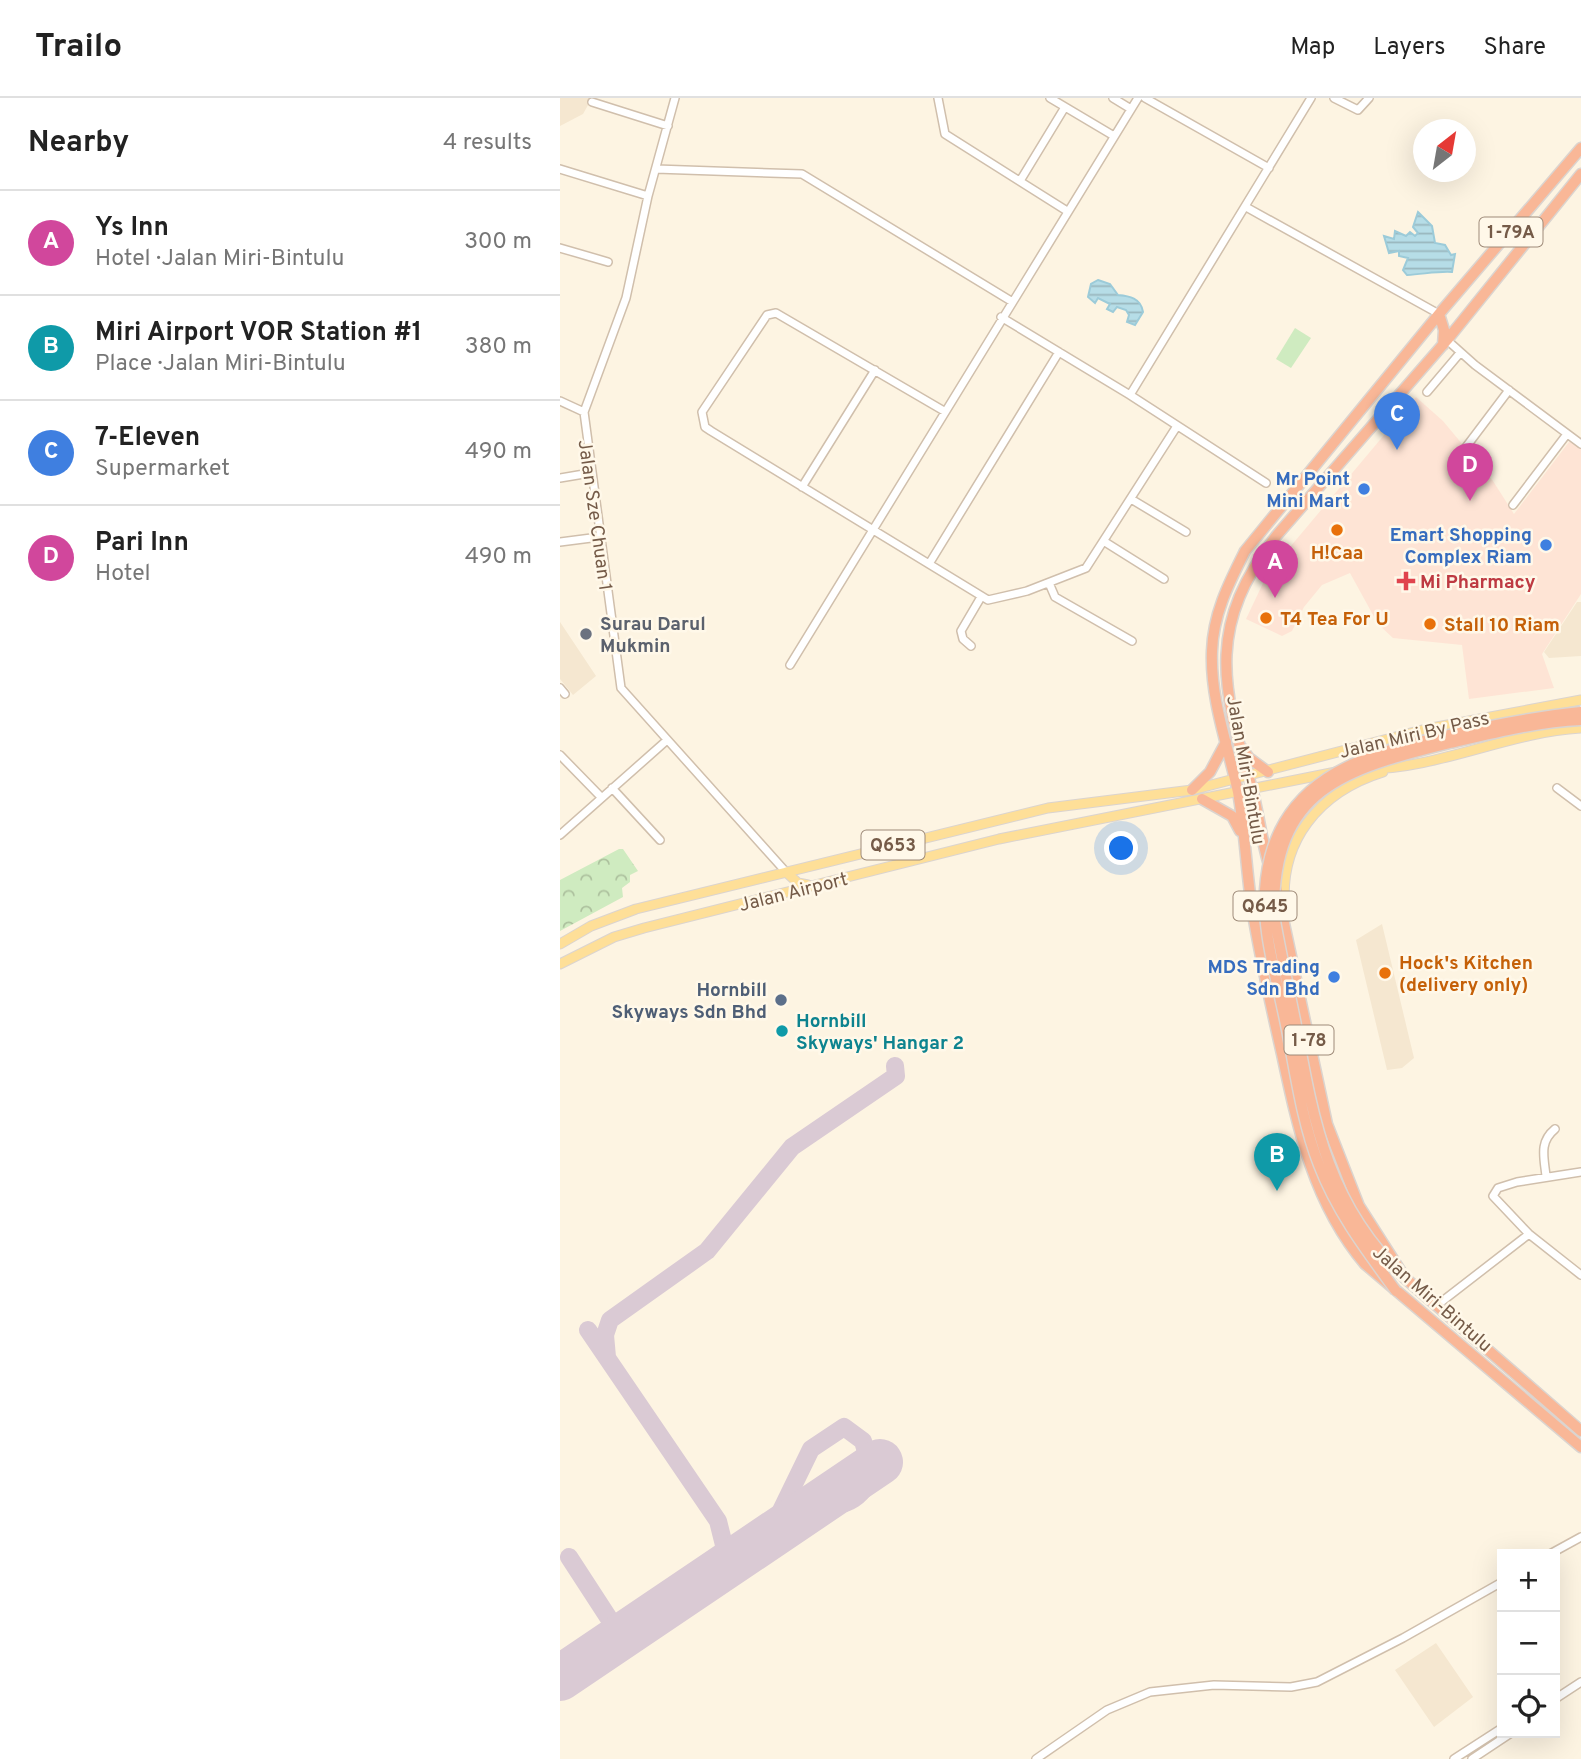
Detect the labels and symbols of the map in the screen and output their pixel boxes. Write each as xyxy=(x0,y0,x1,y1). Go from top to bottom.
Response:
north arrow xyxy=(1413,119,1476,182)
road number: 1-79A xyxy=(1480,217,1542,246)
pin: C xyxy=(1374,392,1420,450)
street label: Jalan Sze Chuan 1 xyxy=(572,438,617,592)
pin: D xyxy=(1447,443,1493,501)
place label: Mr Point Mini Mart xyxy=(1266,468,1350,514)
marker: Mr Point Mini Mart xyxy=(1356,481,1372,497)
marker: H!Caa xyxy=(1329,522,1345,538)
place label: Emart Shopping Complex Riam xyxy=(1390,524,1532,570)
marker: Emart Shopping Complex Riam xyxy=(1538,537,1554,553)
pin: A xyxy=(1252,540,1298,598)
place label: H!Caa xyxy=(1311,542,1363,566)
place label: Mi Pharmacy xyxy=(1420,571,1536,595)
marker: Mi Pharmacy xyxy=(1398,573,1414,589)
place label: T4 Tea For U xyxy=(1280,608,1389,632)
marker: T4 Tea For U xyxy=(1258,610,1274,626)
place label: Surau Darul Mukmin xyxy=(600,613,706,659)
place label: Stall 10 Riam xyxy=(1444,614,1560,638)
marker: Stall 10 Riam xyxy=(1422,616,1438,632)
marker: Surau Darul Mukmin xyxy=(578,626,594,642)
street label: Jalan Miri-Bintulu xyxy=(1220,694,1270,847)
street label: Jalan Miri By Pass xyxy=(1337,707,1492,765)
road number: Q653 xyxy=(862,830,924,860)
your location xyxy=(1104,831,1138,865)
street label: Jalan Airport xyxy=(737,868,850,918)
road number: Q645 xyxy=(1234,892,1296,920)
place label: Hock's Kitchen (delivery only) xyxy=(1399,952,1533,998)
place label: MDS Trading Sdn Bhd xyxy=(1207,956,1320,1002)
marker: Hock's Kitchen (delivery only) xyxy=(1377,965,1393,981)
marker: MDS Trading Sdn Bhd xyxy=(1326,969,1342,985)
place label: Hornbill Skyways Sdn Bhd xyxy=(612,979,767,1025)
marker: Hornbill Skyways Sdn Bhd xyxy=(773,992,789,1008)
place label: Hornbill Skyways' Hangar 2 xyxy=(796,1010,964,1056)
marker: Hornbill Skyways' Hangar 2 xyxy=(774,1023,790,1039)
road number: 1-78 xyxy=(1284,1026,1334,1055)
pin: B xyxy=(1254,1133,1300,1191)
street label: Jalan Miri-Bintulu xyxy=(1367,1241,1497,1358)

